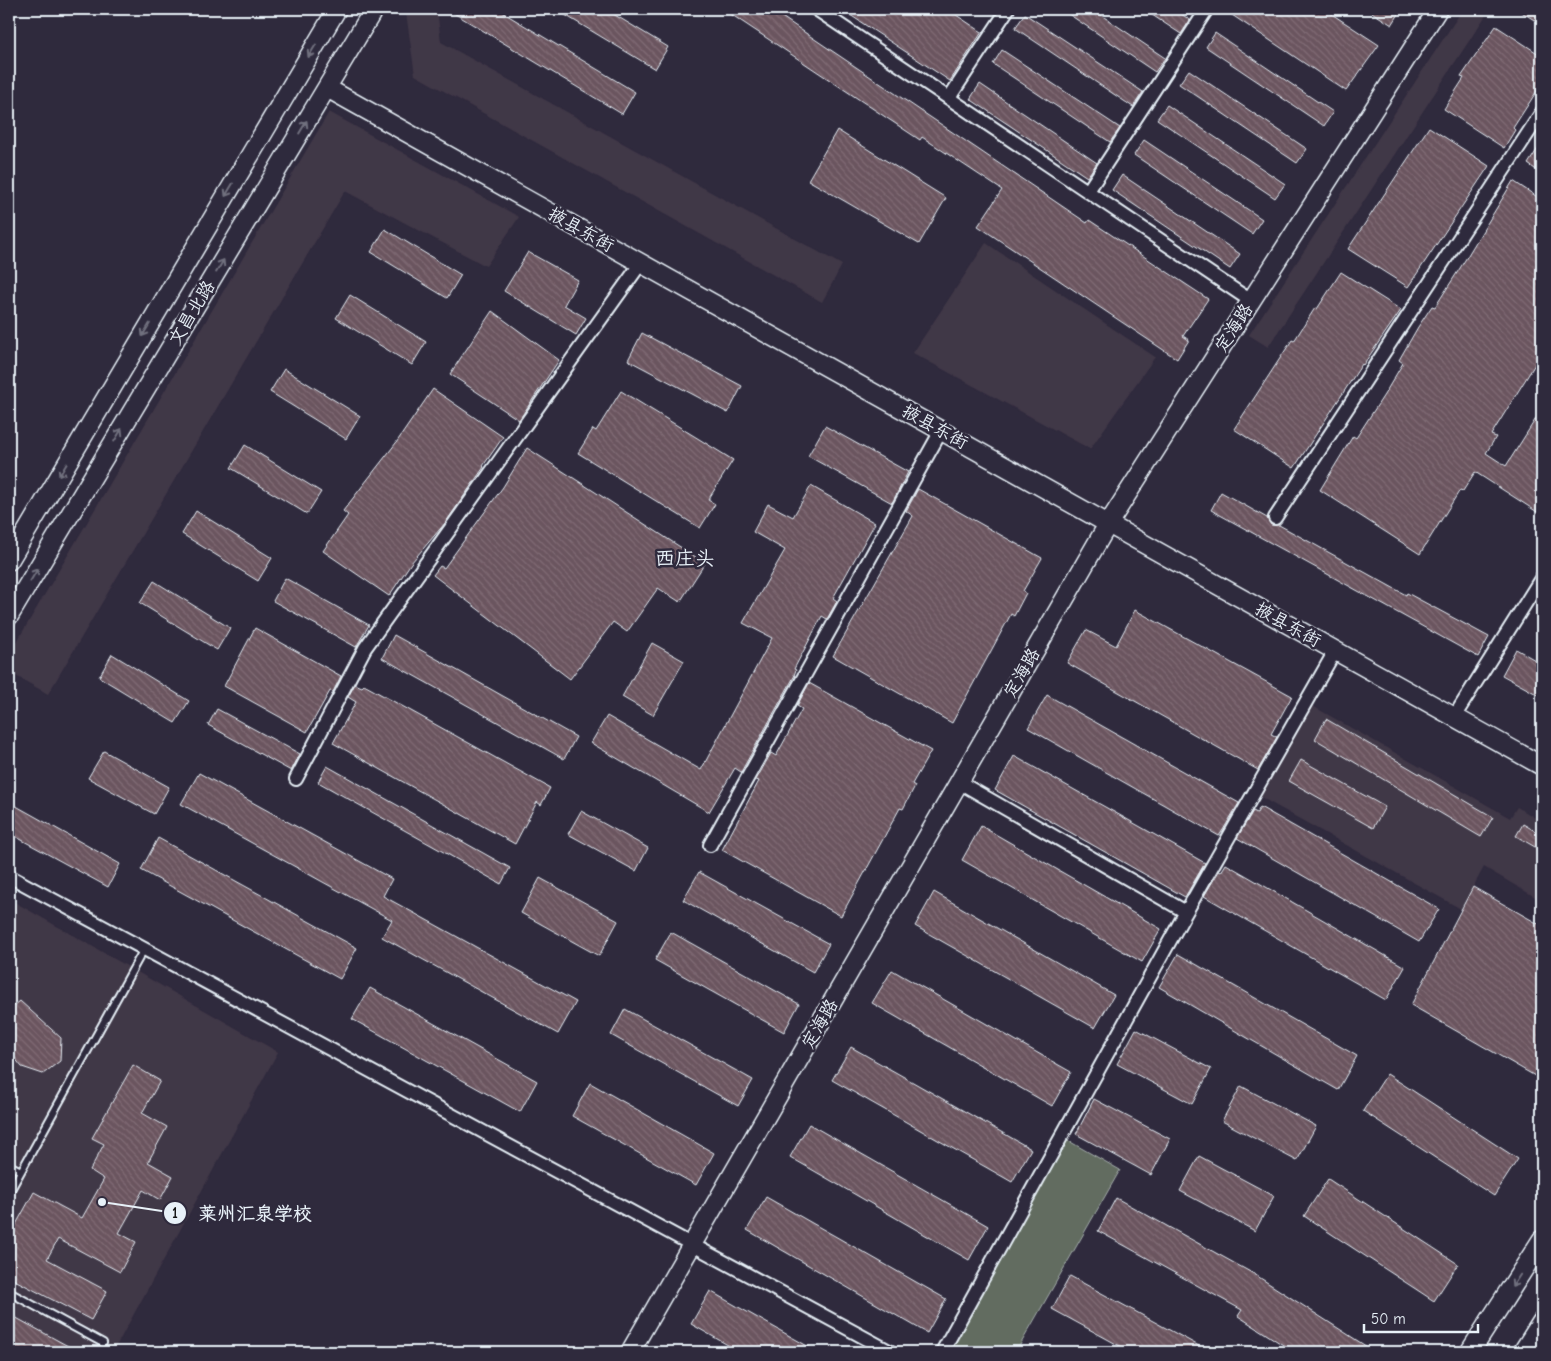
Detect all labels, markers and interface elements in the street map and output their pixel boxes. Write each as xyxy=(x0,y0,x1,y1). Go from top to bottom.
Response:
one-way arrow xyxy=(307,43,317,57)
one-way arrow xyxy=(299,120,309,134)
one-way arrow xyxy=(224,183,234,197)
street label: 掖县东街 xyxy=(544,203,618,257)
one-way arrow xyxy=(215,260,225,274)
street label: 文昌北路 xyxy=(164,277,220,349)
street label: 定海路 xyxy=(1210,300,1258,356)
one-way arrow xyxy=(141,322,151,336)
street label: 掖县东街 xyxy=(898,400,972,454)
one-way arrow xyxy=(113,429,123,443)
one-way arrow xyxy=(58,462,68,476)
district label: 西庄头 xyxy=(655,547,715,570)
one-way arrow xyxy=(29,568,39,582)
street label: 掖县东街 xyxy=(1251,598,1325,652)
street label: 定海路 xyxy=(999,644,1045,702)
street label: 定海路 xyxy=(797,995,843,1053)
callout: 莱州汇泉学校 xyxy=(163,1196,322,1230)
text: 莱州汇泉学校 xyxy=(198,1203,312,1225)
text: 1 xyxy=(172,1204,178,1222)
one-way arrow xyxy=(1511,1273,1521,1287)
scale bar xyxy=(1364,1301,1477,1333)
text: 50 m xyxy=(1371,1310,1406,1328)

